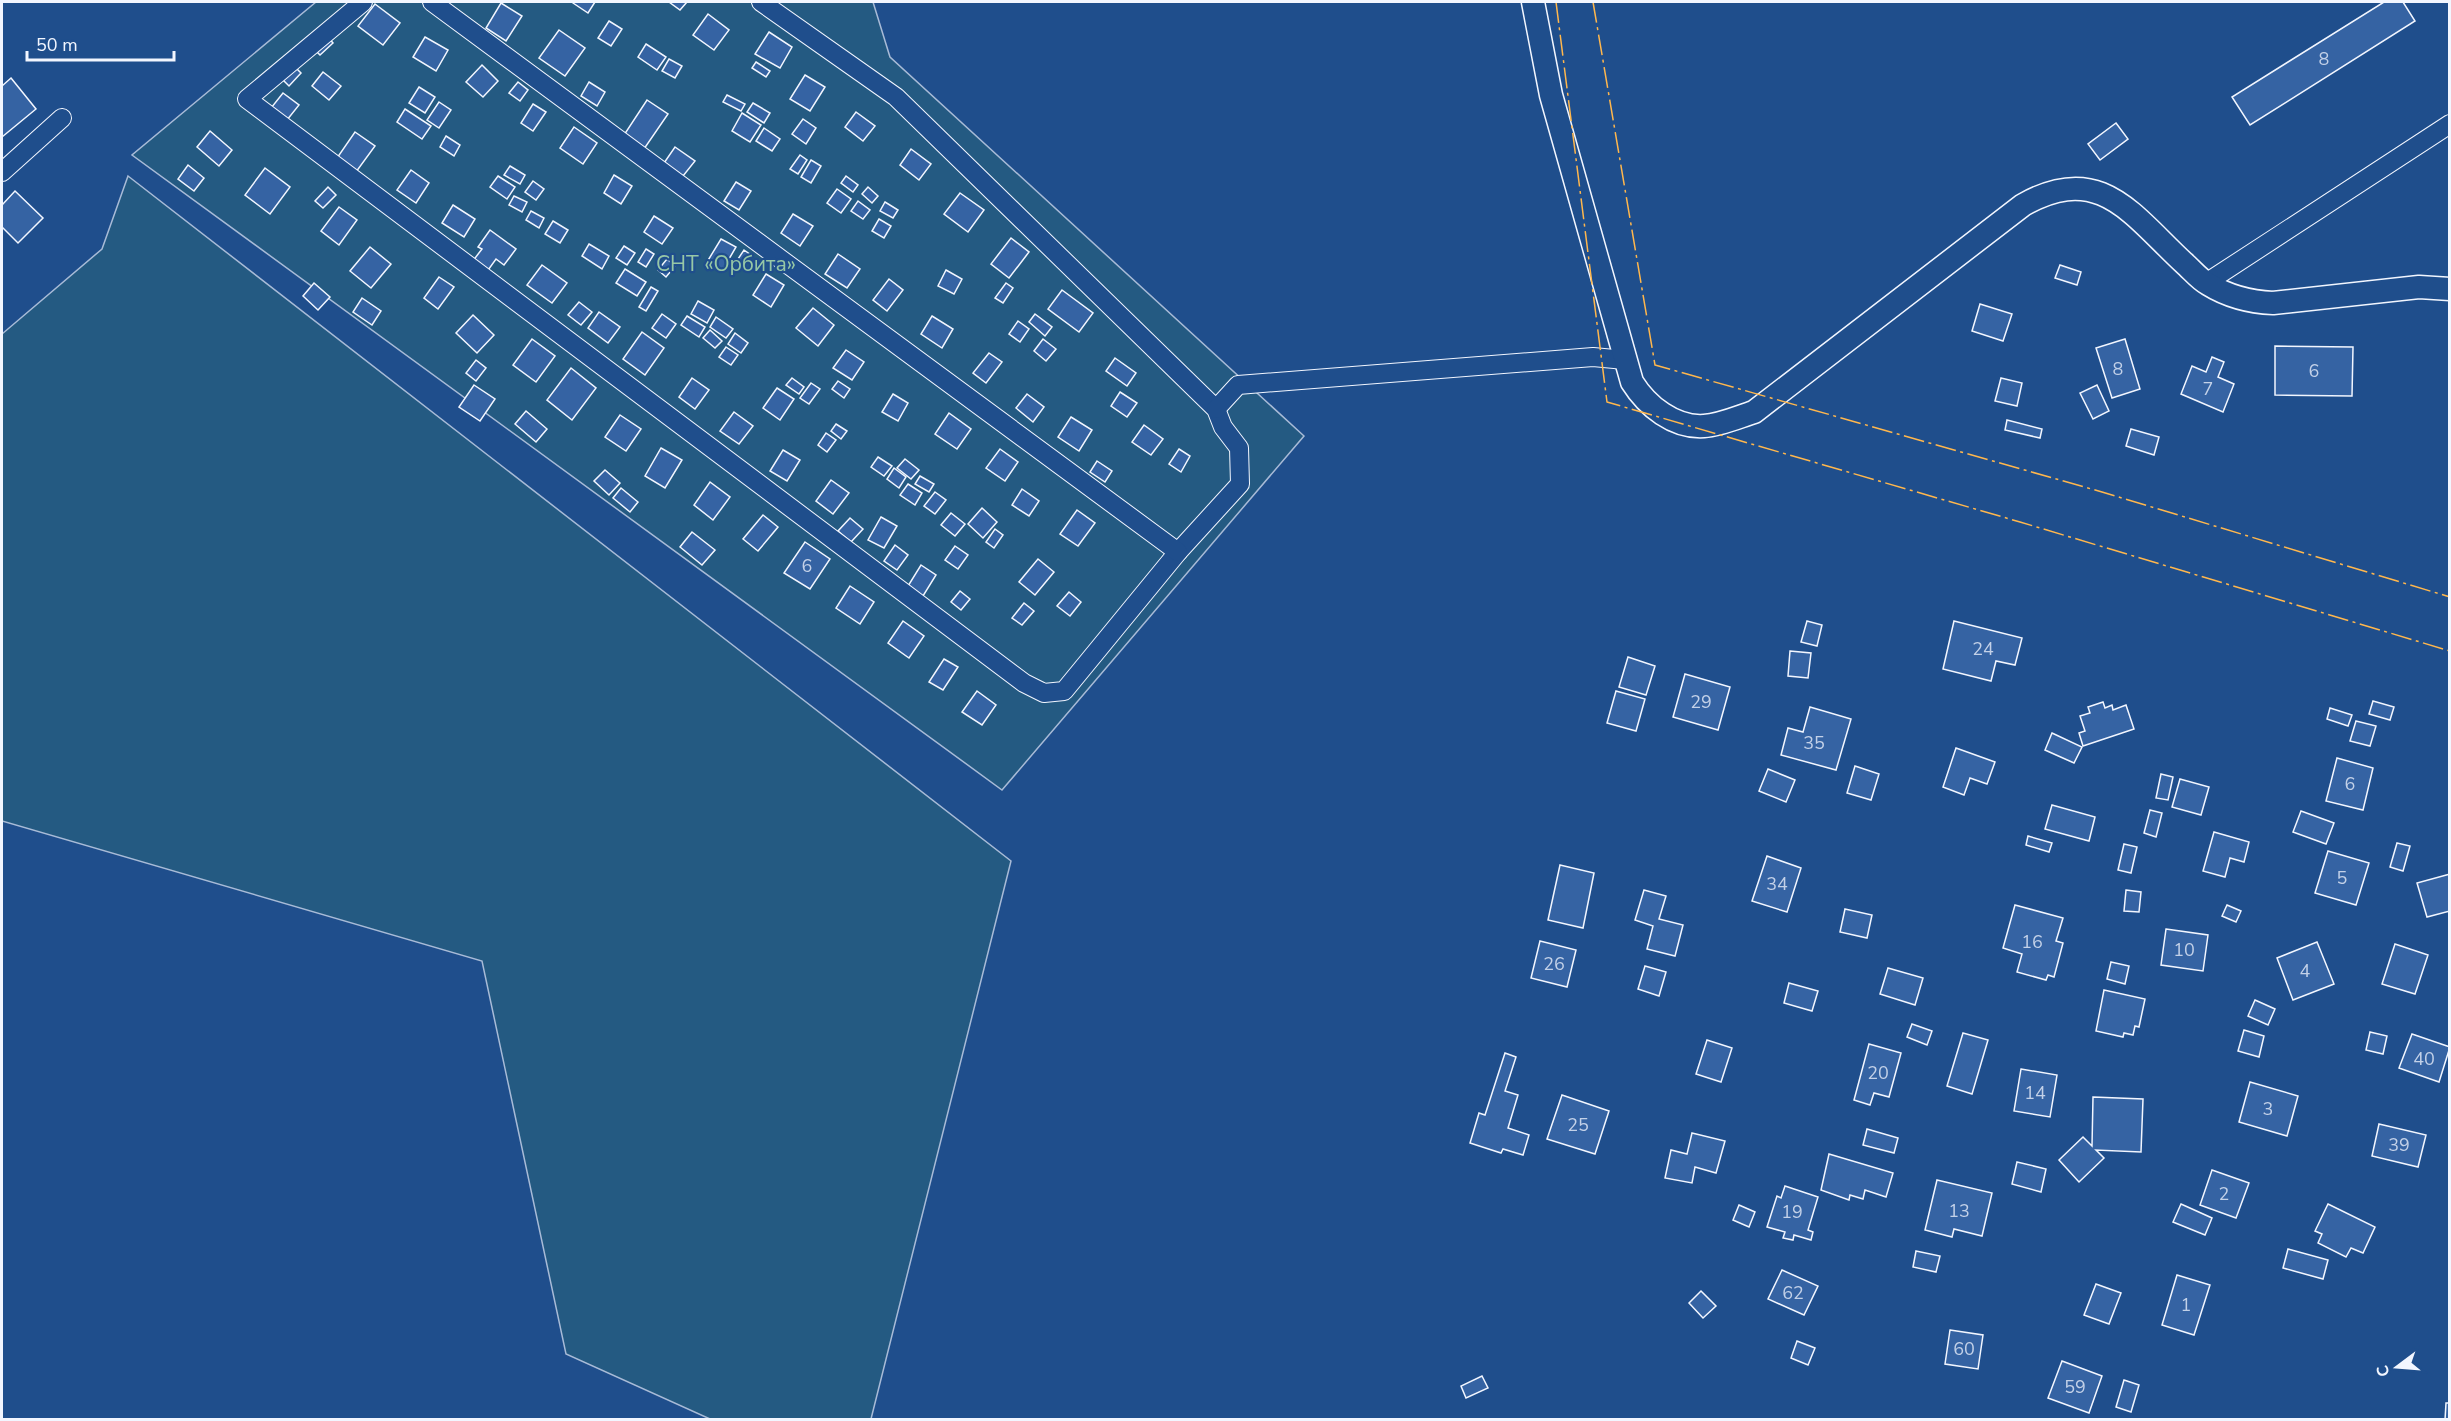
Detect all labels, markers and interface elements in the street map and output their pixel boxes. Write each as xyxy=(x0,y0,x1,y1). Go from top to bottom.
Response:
scale bar xyxy=(27,24,174,62)
text: 50 m xyxy=(36,33,78,57)
house number: 8 xyxy=(2319,47,2329,71)
park label: СНТ «Орбита» xyxy=(656,250,796,278)
house number: 8 xyxy=(2113,357,2123,381)
house number: 6 xyxy=(2309,359,2319,383)
house number: 7 xyxy=(2203,377,2213,401)
house number: 6 xyxy=(802,554,812,578)
house number: 24 xyxy=(1972,637,1994,661)
house number: 29 xyxy=(1690,690,1712,714)
house number: 35 xyxy=(1803,731,1825,755)
house number: 6 xyxy=(2345,772,2355,796)
house number: 5 xyxy=(2337,866,2347,890)
house number: 34 xyxy=(1766,872,1788,896)
house number: 16 xyxy=(2021,930,2043,954)
house number: 10 xyxy=(2173,938,2195,962)
house number: 26 xyxy=(1543,952,1565,976)
house number: 4 xyxy=(2300,959,2311,983)
house number: 40 xyxy=(2413,1047,2435,1071)
house number: 20 xyxy=(1867,1061,1889,1085)
house number: 14 xyxy=(2024,1081,2046,1105)
house number: 3 xyxy=(2263,1097,2273,1121)
house number: 25 xyxy=(1567,1113,1589,1137)
house number: 39 xyxy=(2388,1133,2410,1157)
house number: 2 xyxy=(2219,1182,2229,1206)
house number: 13 xyxy=(1948,1199,1970,1223)
house number: 19 xyxy=(1781,1200,1803,1224)
house number: 62 xyxy=(1782,1281,1804,1305)
house number: 1 xyxy=(2181,1293,2191,1317)
house number: 60 xyxy=(1953,1337,1975,1361)
north arrow xyxy=(2367,1337,2427,1397)
text: С xyxy=(2371,1362,2396,1379)
house number: 59 xyxy=(2064,1375,2086,1399)

